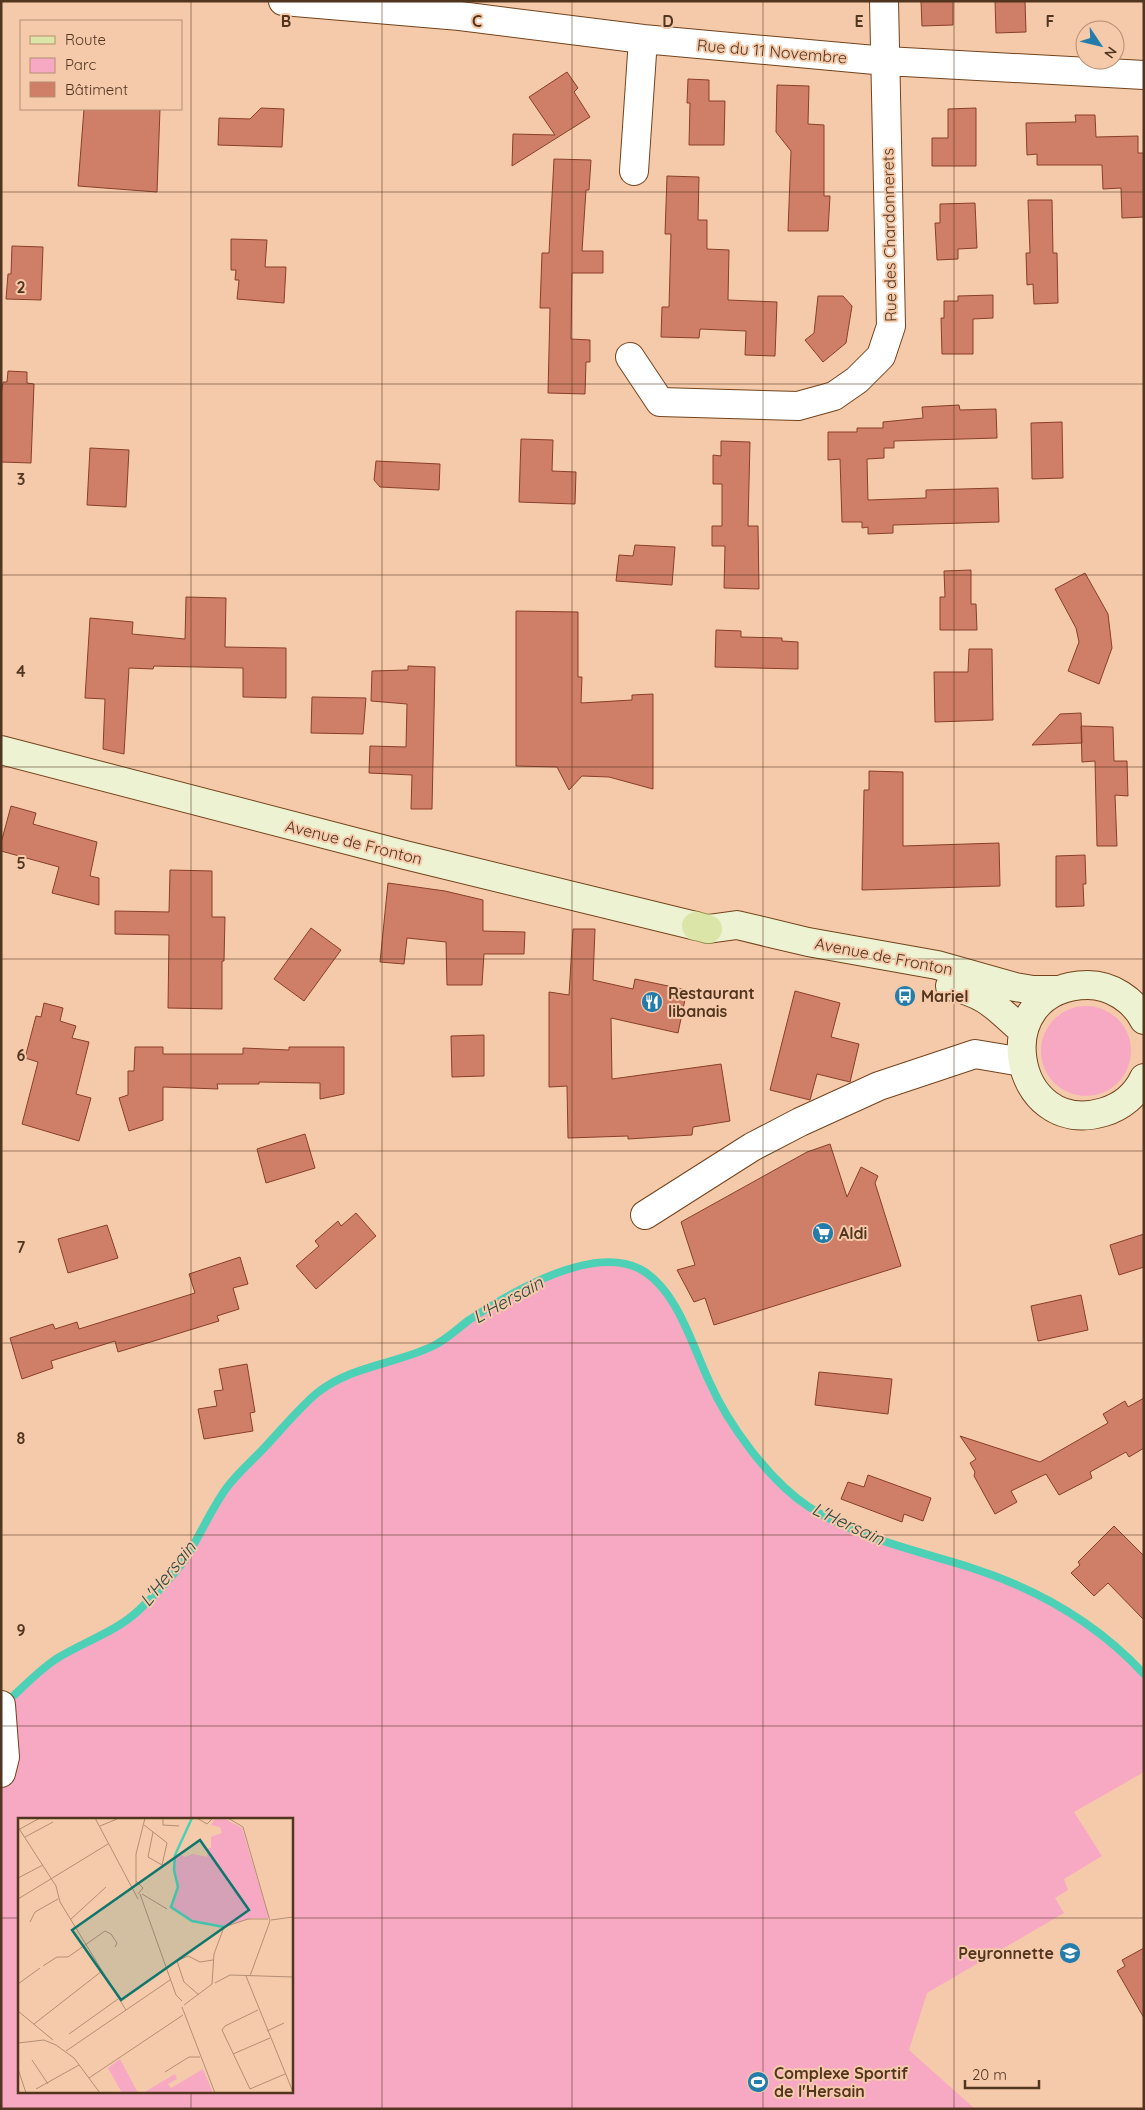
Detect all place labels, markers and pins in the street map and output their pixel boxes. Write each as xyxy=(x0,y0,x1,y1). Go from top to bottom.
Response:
place label: Restaurant libanais xyxy=(668,983,755,1021)
bus stop icon: Mariel xyxy=(893,984,917,1008)
place label: Mariel xyxy=(921,986,969,1006)
restaurant icon: Restaurant libanais xyxy=(640,990,664,1014)
supermarket icon: Aldi xyxy=(811,1221,835,1245)
place label: Aldi xyxy=(839,1223,867,1243)
school or university icon: Peyronnette xyxy=(1058,1941,1082,1965)
place label: Peyronnette xyxy=(958,1943,1054,1963)
place label: Complexe Sportif de l'Hersain xyxy=(774,2063,908,2101)
sports icon: Complexe Sportif de l'Hersain xyxy=(746,2070,770,2094)

